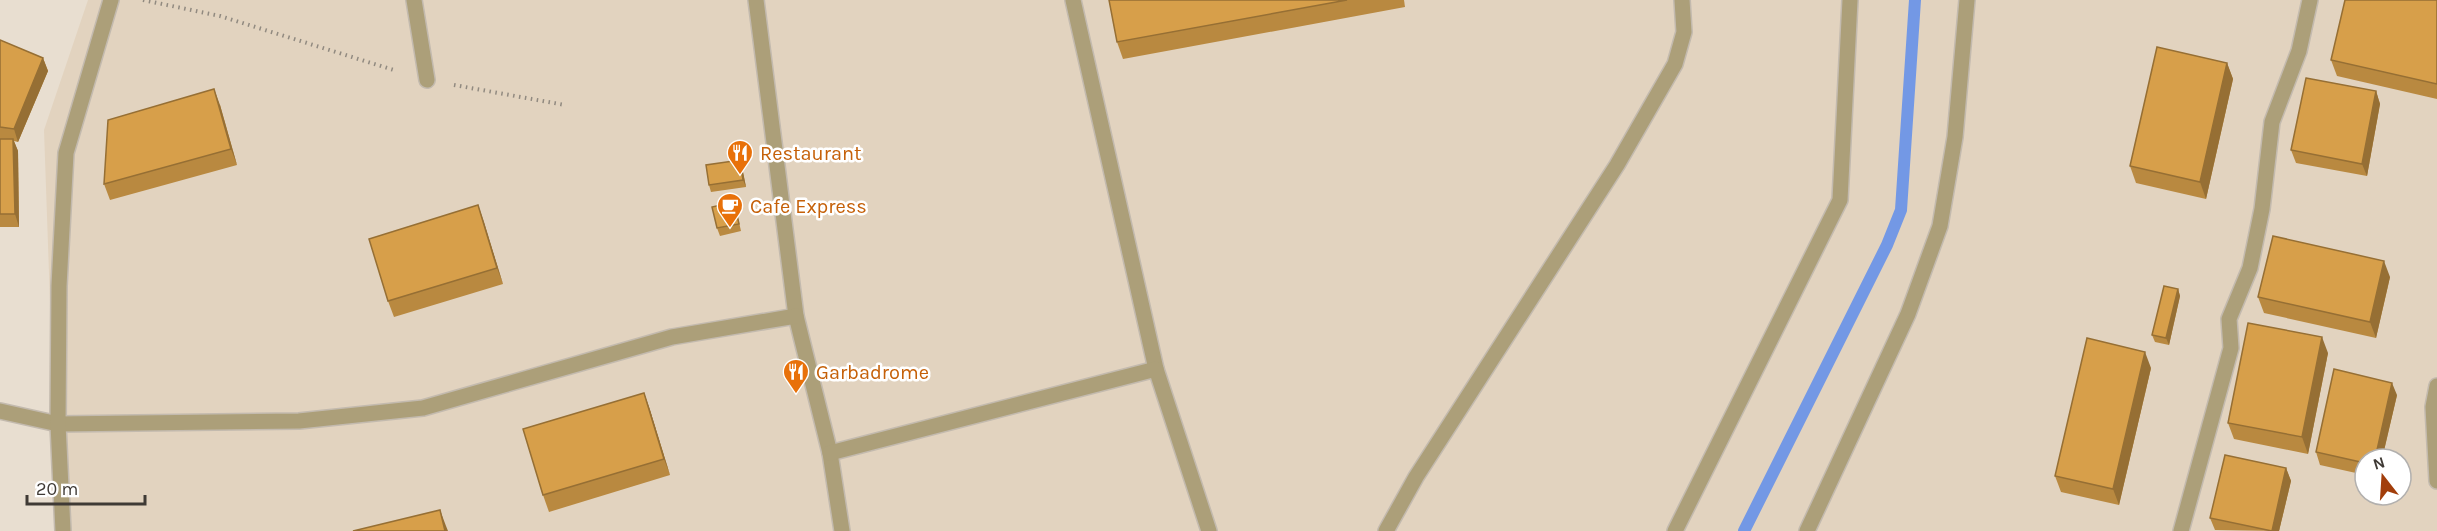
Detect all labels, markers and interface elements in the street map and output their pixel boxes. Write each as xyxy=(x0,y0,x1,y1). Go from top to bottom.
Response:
restaurant icon: Restaurant xyxy=(725,138,755,176)
place label: Restaurant xyxy=(760,142,862,165)
cafe icon: Cafe Express xyxy=(715,191,745,229)
place label: Cafe Express xyxy=(750,195,867,218)
restaurant icon: Garbadrome xyxy=(781,357,811,395)
place label: Garbadrome xyxy=(816,361,929,384)
north arrow xyxy=(2353,447,2413,507)
text: N xyxy=(2370,452,2387,474)
scale bar xyxy=(27,468,146,506)
text: 20 m xyxy=(36,478,78,500)

